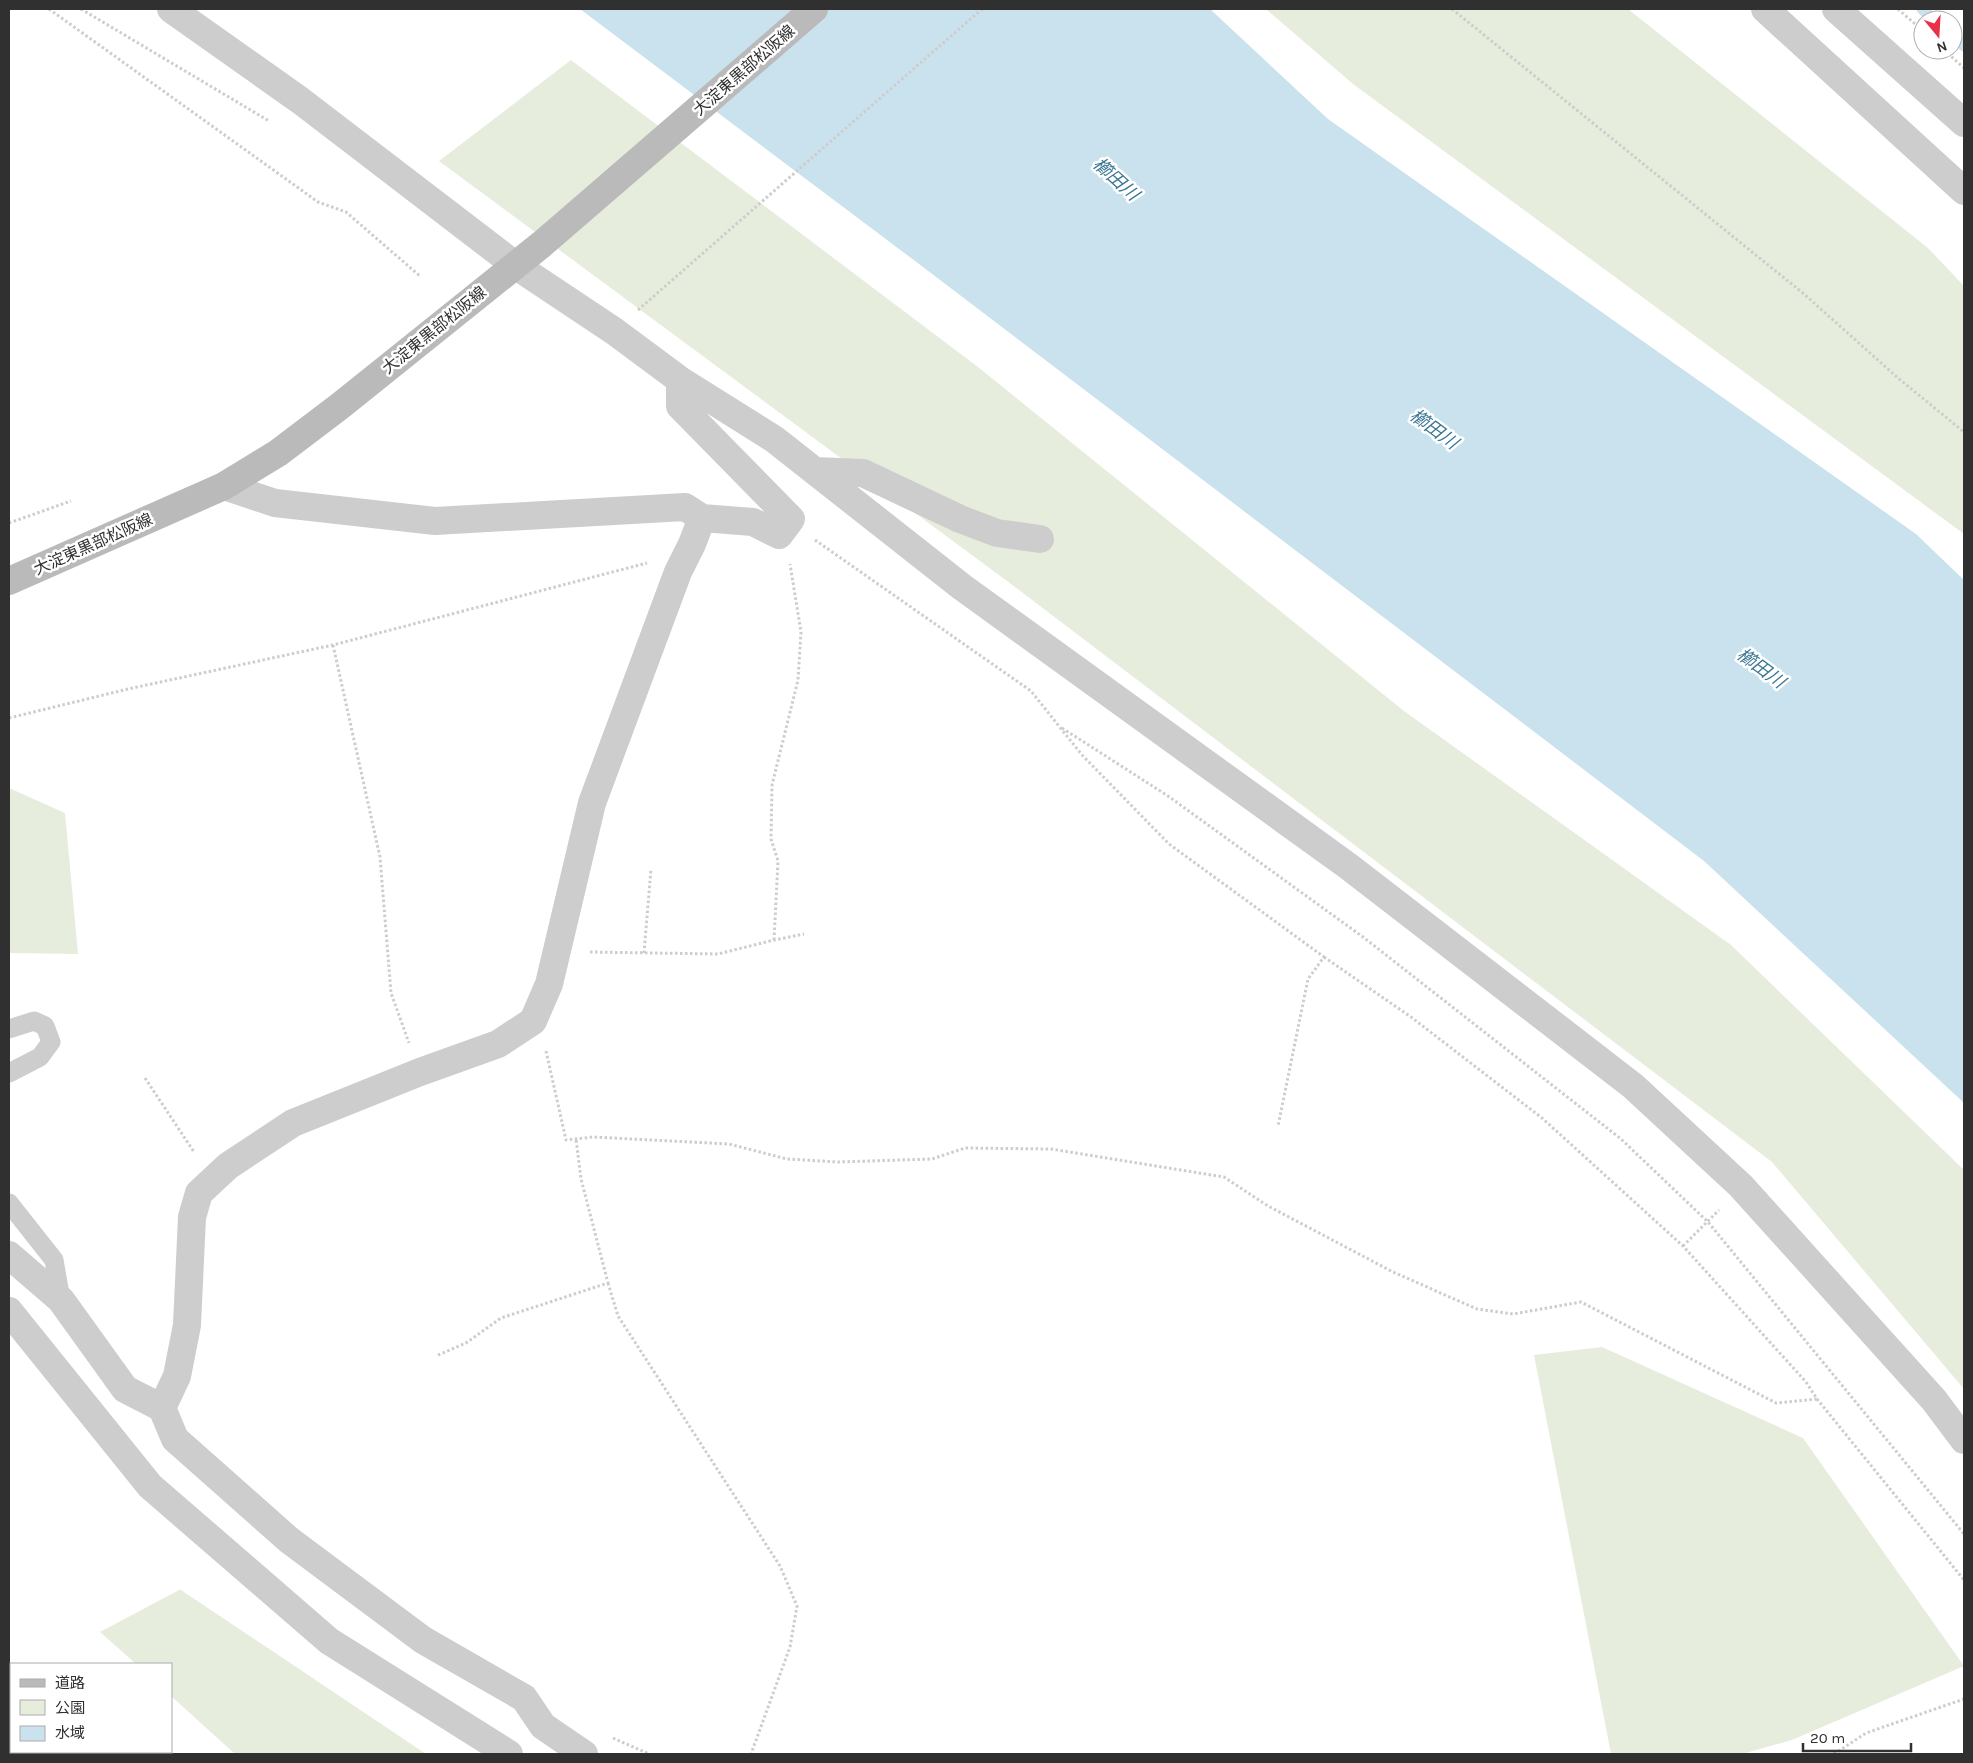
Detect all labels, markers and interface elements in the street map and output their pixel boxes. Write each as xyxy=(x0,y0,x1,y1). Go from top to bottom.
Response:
north arrow xyxy=(1913,10,1963,60)
street label: 大淀東黒部松阪線 xyxy=(689,21,799,119)
text: N xyxy=(1934,37,1949,57)
water label: 櫛田川 xyxy=(1089,153,1145,207)
street label: 大淀東黒部松阪線 xyxy=(378,282,490,378)
water label: 櫛田川 xyxy=(1406,404,1464,455)
street label: 大淀東黒部松阪線 xyxy=(31,509,155,579)
water label: 櫛田川 xyxy=(1733,643,1791,694)
legend xyxy=(10,1663,172,1753)
text: 道路 xyxy=(55,1674,85,1692)
text: 公園 xyxy=(55,1699,85,1717)
scale bar xyxy=(1803,1720,1910,1752)
text: 水域 xyxy=(55,1724,85,1742)
text: 20 m xyxy=(1810,1729,1845,1747)

